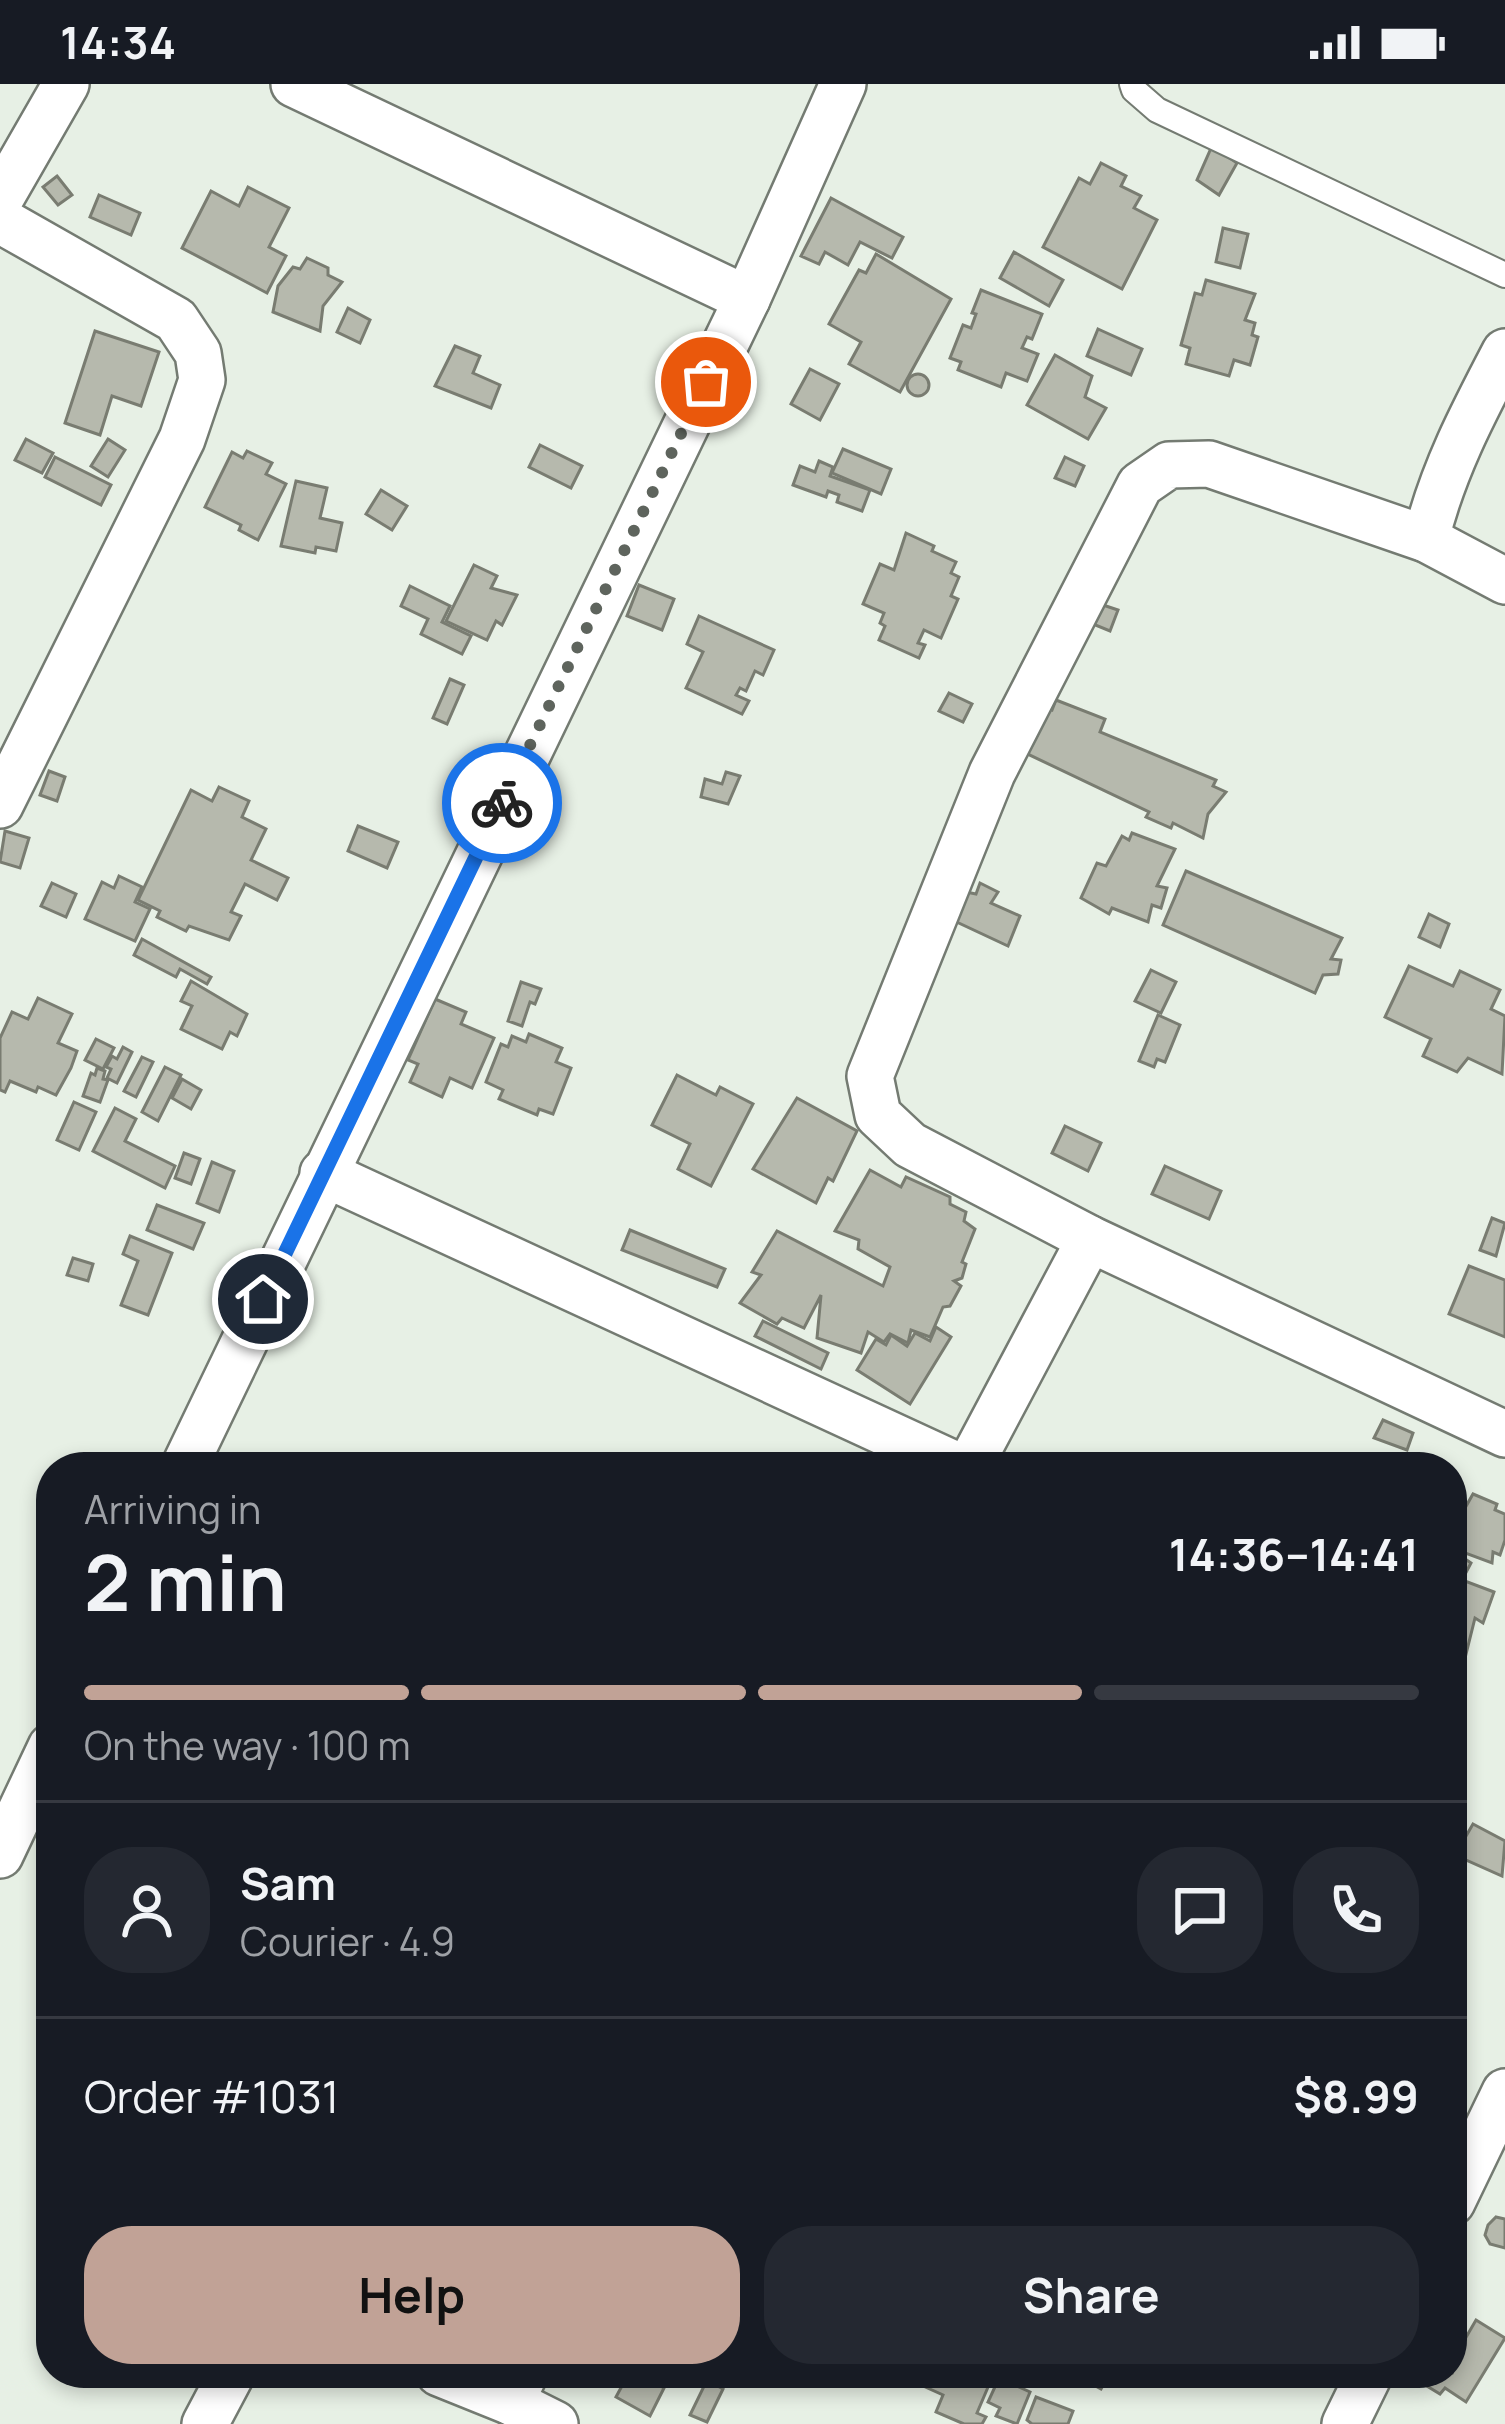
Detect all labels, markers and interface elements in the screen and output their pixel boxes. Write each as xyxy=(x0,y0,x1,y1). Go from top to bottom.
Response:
text: 14:34 xyxy=(60,11,176,73)
pin xyxy=(655,331,757,433)
icon: bag xyxy=(673,349,739,415)
courier xyxy=(442,743,562,863)
icon: bike xyxy=(469,770,535,836)
pin xyxy=(212,1248,314,1350)
icon: home xyxy=(230,1266,296,1332)
text: Arriving in xyxy=(84,1482,261,1536)
text: 14:36–14:41 xyxy=(1169,1523,1419,1585)
text: 2 min xyxy=(84,1528,287,1634)
text: On the way · 100 m xyxy=(84,1718,411,1772)
button: person xyxy=(84,1847,210,1973)
button: chat xyxy=(1137,1847,1263,1973)
button: phone xyxy=(1293,1847,1419,1973)
text: Sam xyxy=(240,1852,336,1914)
text: Courier · 4.9 xyxy=(240,1914,455,1968)
text: Order #1031 xyxy=(84,2065,339,2127)
text: $8.99 xyxy=(1294,2065,1419,2127)
button: Help xyxy=(84,2226,740,2364)
button: Share xyxy=(764,2226,1419,2364)

